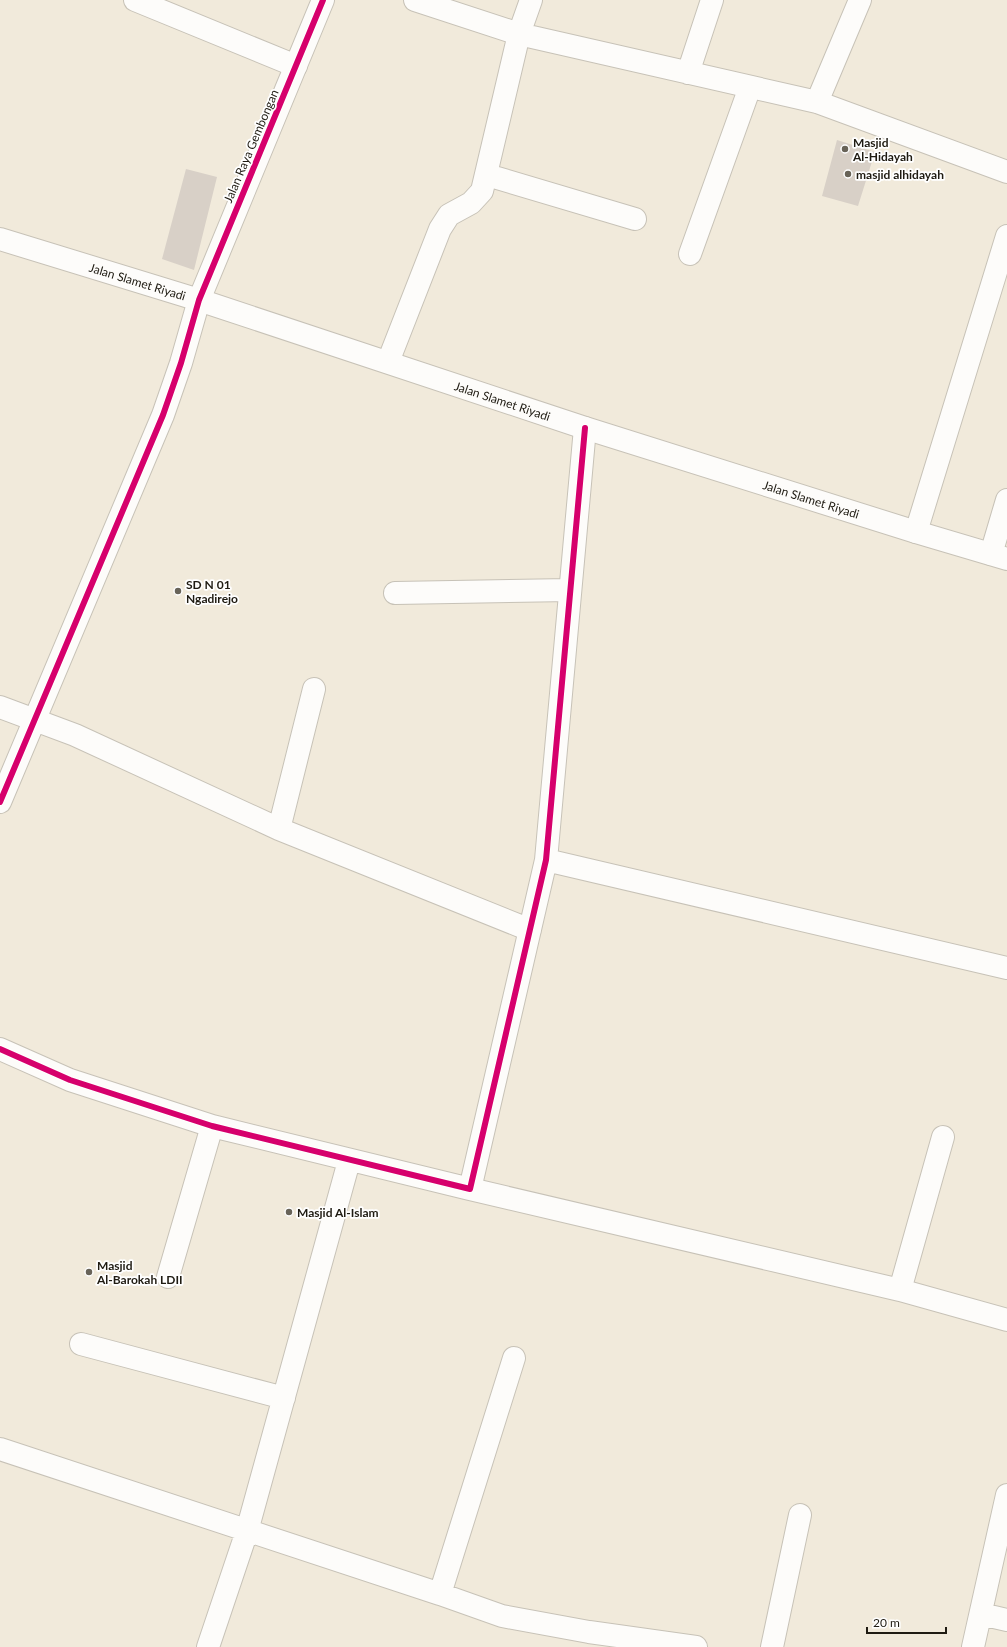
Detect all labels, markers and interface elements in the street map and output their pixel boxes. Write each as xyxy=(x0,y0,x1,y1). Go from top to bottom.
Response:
street label: Jalan Raya Gembongan xyxy=(220,87,282,205)
place label: Masjid Al-Hidayah xyxy=(852,135,913,164)
marker: Masjid Al-Hidayah xyxy=(840,144,850,154)
place label: masjid alhidayah xyxy=(856,167,944,182)
marker: masjid alhidayah xyxy=(843,169,853,179)
street label: Jalan Slamet Riyadi xyxy=(88,259,188,303)
street label: Jalan Slamet Riyadi xyxy=(453,378,553,424)
street label: Jalan Slamet Riyadi xyxy=(761,477,861,521)
place label: SD N 01 Ngadirejo xyxy=(186,577,238,606)
marker: SD N 01 Ngadirejo xyxy=(173,586,183,596)
place label: Masjid Al-Islam xyxy=(297,1205,379,1220)
marker: Masjid Al-Islam xyxy=(284,1207,294,1217)
place label: Masjid Al-Barokah LDII xyxy=(96,1258,183,1287)
marker: Masjid Al-Barokah LDII xyxy=(84,1267,94,1277)
scale bar xyxy=(867,1609,946,1635)
text: 20 m xyxy=(873,1615,900,1630)

